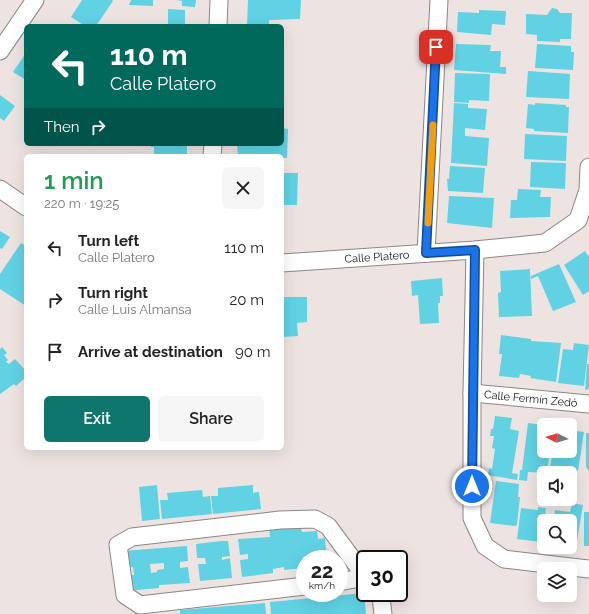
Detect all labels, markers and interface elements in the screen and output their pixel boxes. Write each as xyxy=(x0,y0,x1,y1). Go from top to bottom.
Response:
pin xyxy=(419,30,453,64)
icon: arrive xyxy=(425,36,447,58)
text: 110 m xyxy=(110,39,188,72)
icon: left xyxy=(44,40,96,92)
text: Calle Platero xyxy=(110,73,216,94)
icon: right xyxy=(87,116,109,138)
text: Then xyxy=(44,118,79,136)
text: 1 min xyxy=(44,166,104,195)
button: close xyxy=(222,167,264,209)
text: 220 m · 19:25 xyxy=(44,196,119,211)
text: Turn left xyxy=(78,232,139,250)
icon: left xyxy=(44,237,66,259)
text: 110 m xyxy=(224,239,264,257)
street label: Calle Platero xyxy=(344,248,410,266)
text: Calle Platero xyxy=(78,250,155,265)
text: Turn right xyxy=(78,284,148,302)
icon: right xyxy=(44,289,66,311)
text: 20 m xyxy=(229,291,264,309)
text: Calle Luis Almansa xyxy=(78,302,192,317)
icon: arrive xyxy=(44,341,66,363)
text: Arrive at destination xyxy=(78,343,223,361)
text: 90 m xyxy=(235,343,271,361)
street label: Calle Fermín Zedó xyxy=(483,388,578,410)
button: Exit xyxy=(44,396,150,442)
button: Share xyxy=(158,396,264,442)
north arrow xyxy=(537,418,577,458)
map controls xyxy=(537,418,577,602)
position arrow xyxy=(451,465,493,507)
button: sound xyxy=(537,466,577,506)
button: search xyxy=(537,514,577,554)
speed limit sign: 30 xyxy=(356,550,408,602)
text: 22 xyxy=(311,559,333,583)
button: layers xyxy=(537,562,577,602)
text: km/h xyxy=(309,580,335,591)

